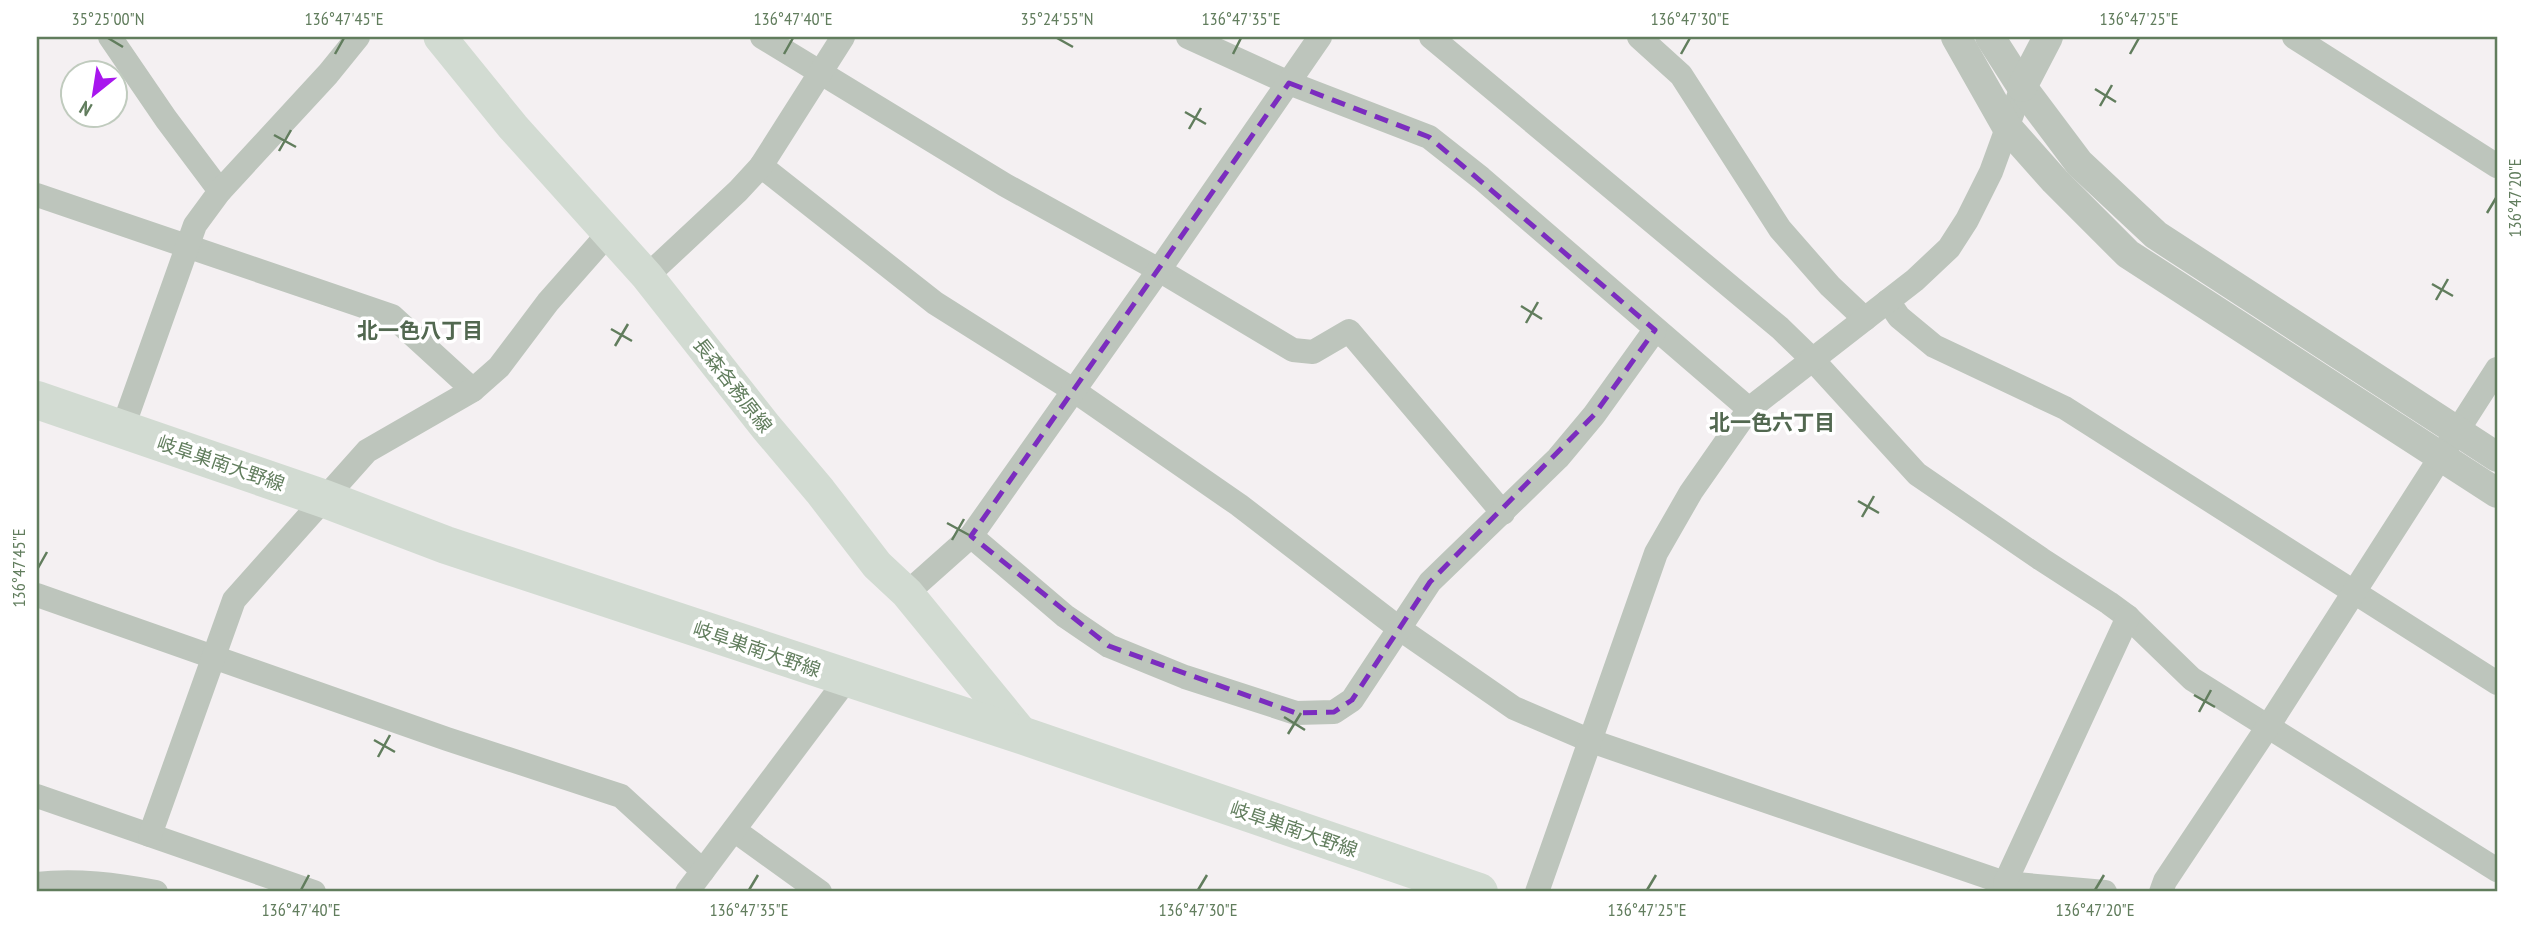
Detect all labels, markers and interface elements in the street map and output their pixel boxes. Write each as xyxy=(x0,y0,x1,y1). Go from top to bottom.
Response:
text: 35°25'00"N xyxy=(72,7,144,30)
text: 136°47'45"E xyxy=(305,7,383,30)
text: 136°47'40"E xyxy=(754,7,832,30)
text: 35°24'55"N xyxy=(1021,7,1093,30)
text: 136°47'35"E xyxy=(1202,7,1280,30)
text: 136°47'30"E xyxy=(1651,7,1729,30)
text: 136°47'25"E xyxy=(2100,7,2178,30)
north arrow xyxy=(60,60,130,130)
text: N xyxy=(75,96,96,122)
text: 136°47'20"E xyxy=(2503,159,2526,237)
district label: 北一色八丁目 xyxy=(357,317,483,344)
street label: 長森各務原線 xyxy=(688,333,778,437)
district label: 北一色六丁目 xyxy=(1709,409,1835,436)
street label: 岐阜巣南大野線 xyxy=(154,430,288,496)
text: 136°47'45"E xyxy=(7,529,30,607)
street label: 岐阜巣南大野線 xyxy=(690,616,824,682)
street label: 岐阜巣南大野線 xyxy=(1227,796,1361,862)
text: 136°47'40"E xyxy=(262,898,340,921)
text: 136°47'35"E xyxy=(710,898,788,921)
text: 136°47'30"E xyxy=(1159,898,1237,921)
text: 136°47'25"E xyxy=(1608,898,1686,921)
text: 136°47'20"E xyxy=(2056,898,2134,921)

